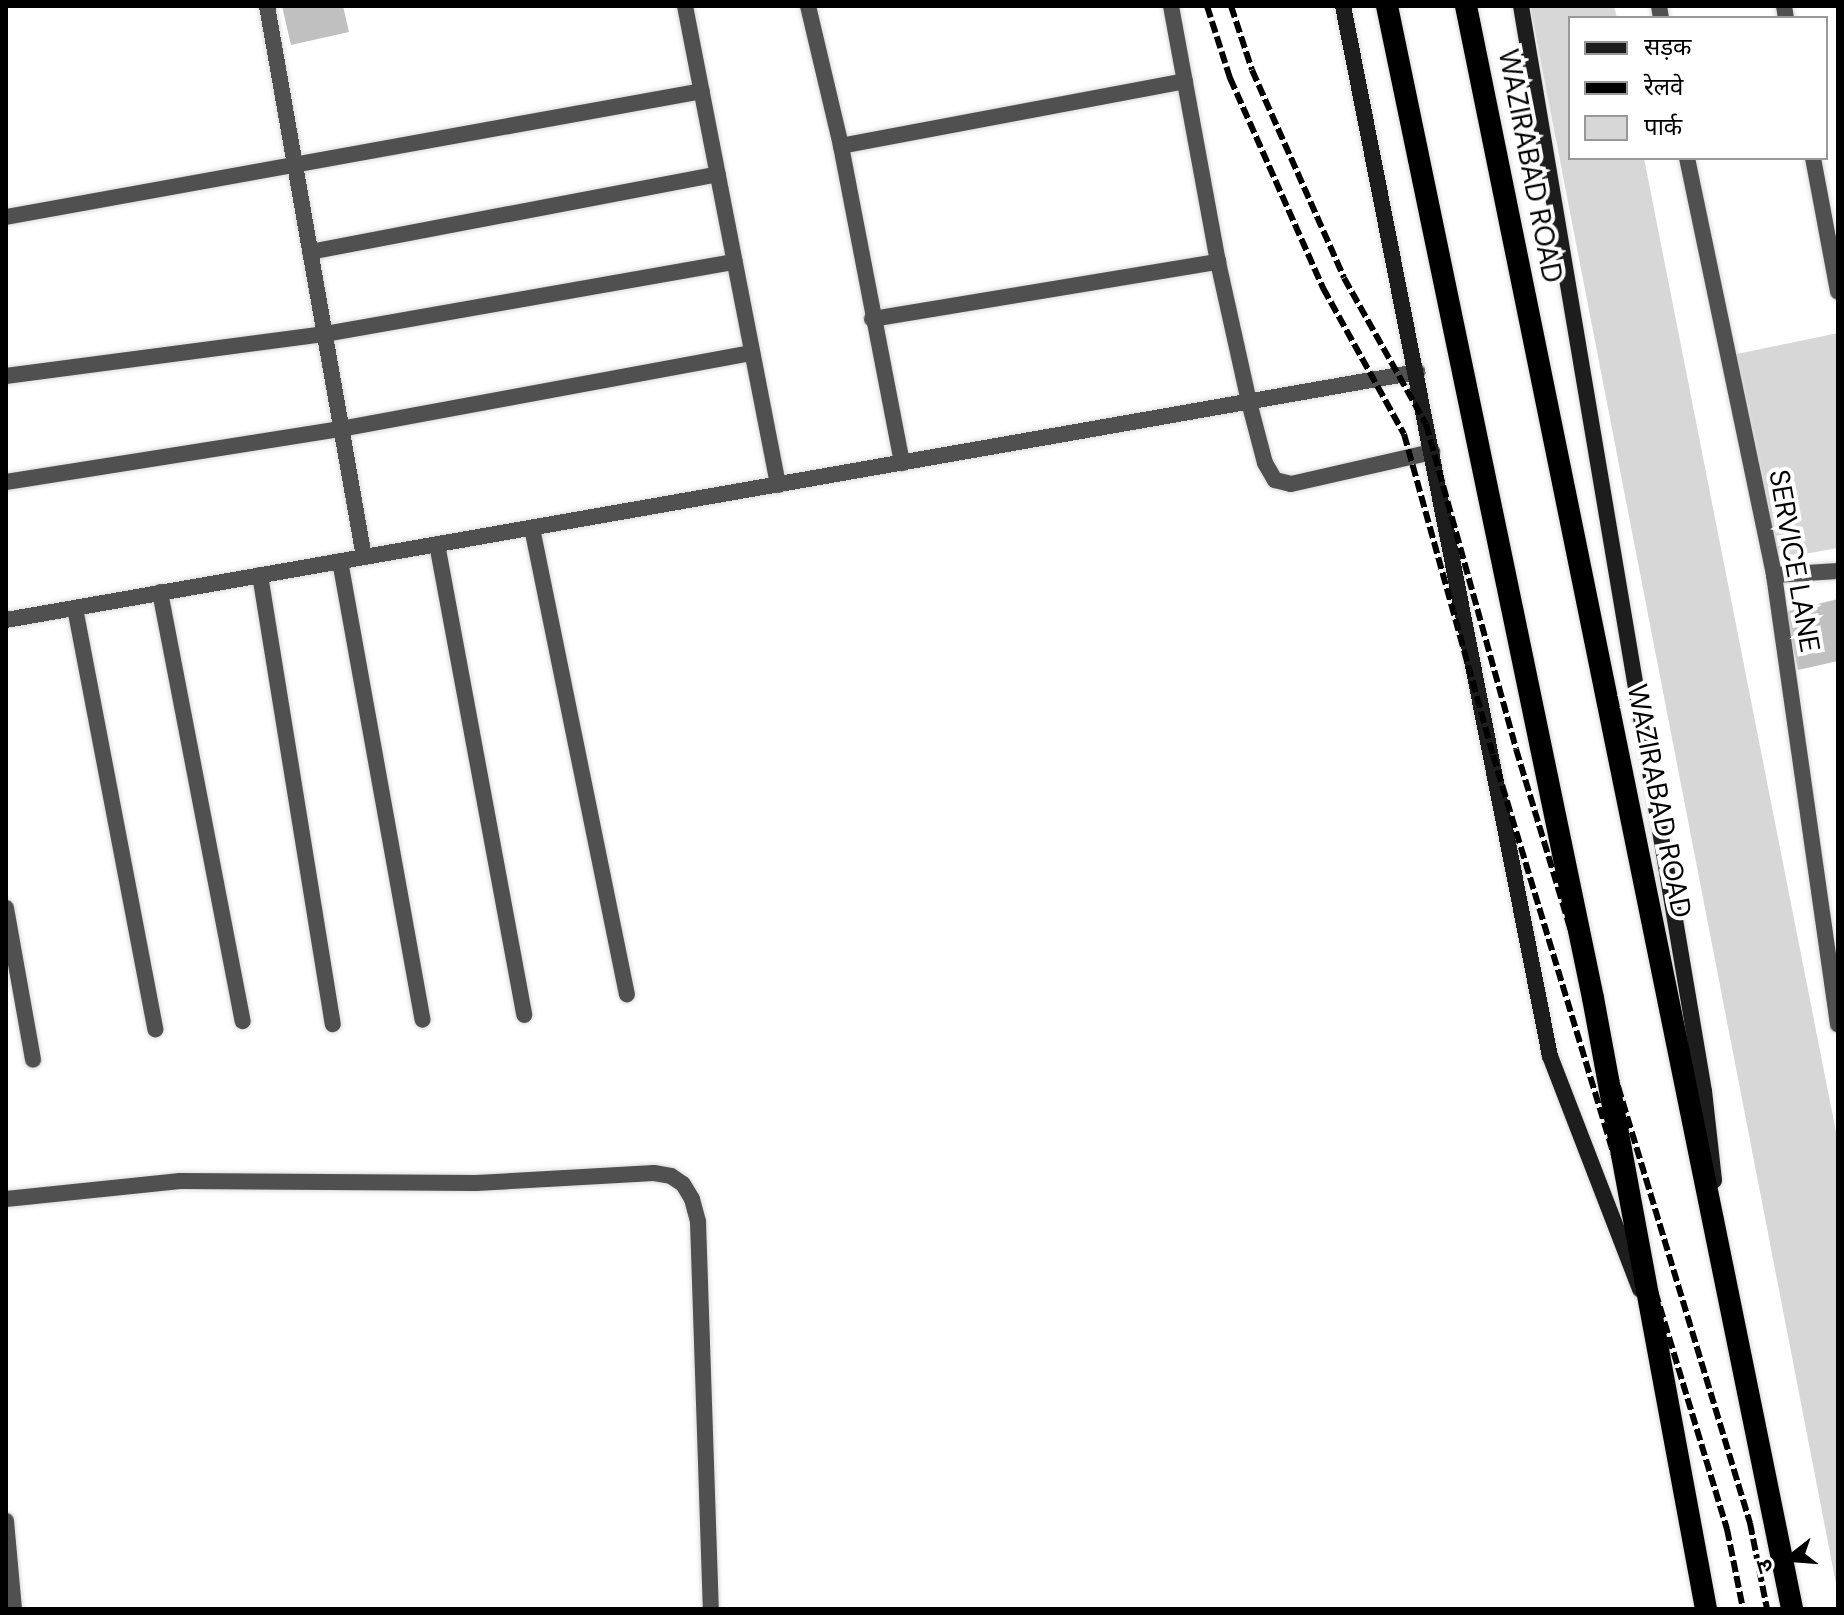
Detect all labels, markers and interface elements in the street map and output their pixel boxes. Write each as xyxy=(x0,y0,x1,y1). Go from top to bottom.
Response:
legend xyxy=(1568,16,1828,160)
text: सड़क xyxy=(1644,31,1692,62)
street label: WAZIRABAD ROAD xyxy=(1491,46,1569,286)
text: रेलवे xyxy=(1644,71,1683,102)
text: पार्क xyxy=(1644,111,1682,142)
street label: SERVICE LANE xyxy=(1761,467,1827,655)
street label: WAZIRABAD ROAD xyxy=(1620,681,1698,921)
north arrow xyxy=(1748,1519,1828,1599)
text: उ xyxy=(1749,1556,1780,1577)

